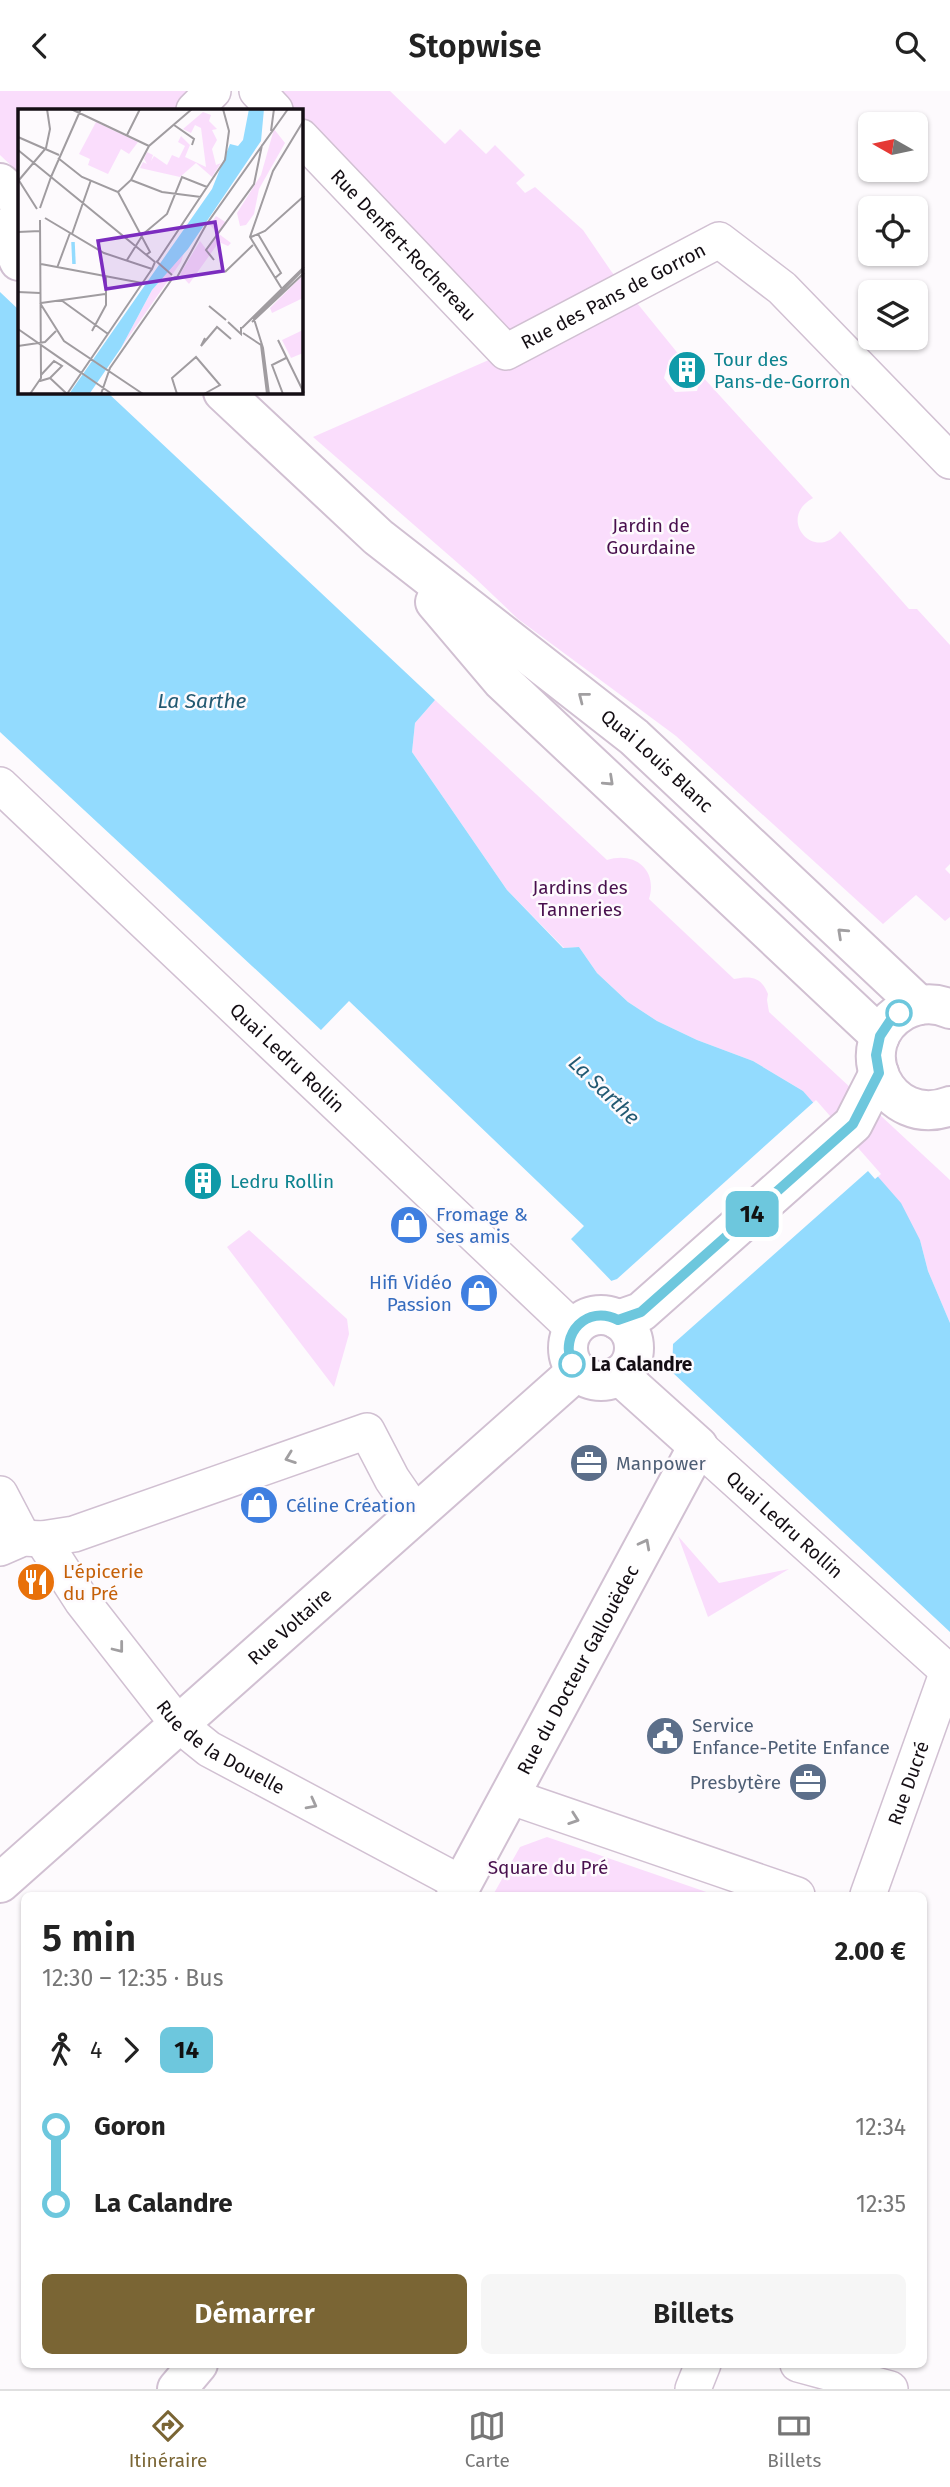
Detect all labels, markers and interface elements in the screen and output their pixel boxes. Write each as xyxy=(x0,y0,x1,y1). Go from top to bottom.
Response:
icon: back xyxy=(21,27,59,65)
text: Stopwise xyxy=(408,27,542,65)
icon: search xyxy=(891,27,929,65)
inset map xyxy=(18,109,303,394)
north arrow xyxy=(858,112,928,182)
map controls xyxy=(858,112,928,350)
street label: Rue Denfert-Rochereau xyxy=(326,165,481,326)
button: locate xyxy=(858,196,928,266)
street label: Rue des Pans de Gorron xyxy=(517,238,709,354)
button: layers xyxy=(858,280,928,350)
place label: Tour des Pans-de-Gorron xyxy=(714,348,851,393)
building icon: Tour des Pans-de-Gorron xyxy=(666,349,708,391)
park label: Jardin de Gourdaine xyxy=(606,514,696,559)
water label: La Sarthe xyxy=(158,688,247,714)
one-way arrow xyxy=(579,693,592,705)
street label: Quai Louis Blanc xyxy=(596,705,718,817)
one-way arrow xyxy=(601,773,614,786)
park label: Jardins des Tanneries xyxy=(532,876,628,921)
one-way arrow xyxy=(837,928,850,941)
street label: Quai Ledru Rollin xyxy=(225,998,349,1117)
unlabelled marker xyxy=(886,1000,912,1026)
water label: La Sarthe xyxy=(563,1050,645,1130)
building icon: Ledru Rollin xyxy=(182,1160,224,1202)
place label: Ledru Rollin xyxy=(230,1170,334,1193)
line badge: 14 xyxy=(720,1191,784,1237)
text: 14 xyxy=(740,1200,764,1228)
place label: Fromage & ses amis xyxy=(436,1203,528,1248)
shop icon: Fromage & ses amis xyxy=(388,1204,430,1246)
place label: Hifi Vidéo Passion xyxy=(369,1271,452,1316)
shop icon: Hifi Vidéo Passion xyxy=(458,1272,500,1314)
marker: La Calandre xyxy=(559,1351,585,1377)
place label: La Calandre xyxy=(591,1353,692,1376)
office icon: Manpower xyxy=(568,1442,610,1484)
one-way arrow xyxy=(284,1450,296,1464)
place label: Manpower xyxy=(616,1452,707,1475)
street label: Quai Ledru Rollin xyxy=(721,1466,848,1583)
shop icon: Céline Création xyxy=(238,1484,280,1526)
place label: Céline Création xyxy=(286,1494,416,1517)
one-way arrow xyxy=(637,1539,650,1551)
place label: L'épicerie du Pré xyxy=(63,1560,144,1605)
restaurant icon: L'épicerie du Pré xyxy=(15,1561,57,1603)
street label: Rue du Docteur Gallouëdec xyxy=(512,1561,644,1779)
street label: Rue Voltaire xyxy=(243,1583,336,1670)
one-way arrow xyxy=(111,1641,124,1653)
street label: Rue de la Douelle xyxy=(151,1695,289,1799)
place label: Service Enfance-Petite Enfance xyxy=(692,1714,890,1759)
public building icon: Service Enfance-Petite Enfance xyxy=(644,1715,686,1757)
street label: Rue Ducré xyxy=(883,1738,934,1828)
office icon: Presbytère xyxy=(787,1761,829,1803)
place label: Presbytère xyxy=(690,1771,781,1794)
one-way arrow xyxy=(305,1796,317,1810)
one-way arrow xyxy=(567,1810,579,1825)
park label: Square du Pré xyxy=(488,1856,608,1879)
text: 5 min xyxy=(42,1915,136,1961)
text: 2.00 € xyxy=(835,1936,906,1967)
text: 12:30 – 12:35 · Bus xyxy=(42,1964,223,1992)
icon: walk xyxy=(42,2031,80,2069)
icon: forward xyxy=(112,2031,150,2069)
text: 4 xyxy=(90,2036,102,2064)
text: 14 xyxy=(174,2036,199,2064)
text: Goron xyxy=(94,2111,166,2142)
text: 12:34 xyxy=(855,2113,906,2141)
text: La Calandre xyxy=(94,2188,233,2219)
text: 12:35 xyxy=(856,2190,906,2218)
button: Démarrer xyxy=(42,2274,467,2354)
button: Billets xyxy=(481,2274,906,2354)
tab: Itinéraire xyxy=(129,2407,207,2472)
tab: Carte xyxy=(465,2407,510,2472)
tab: Billets xyxy=(767,2407,821,2472)

